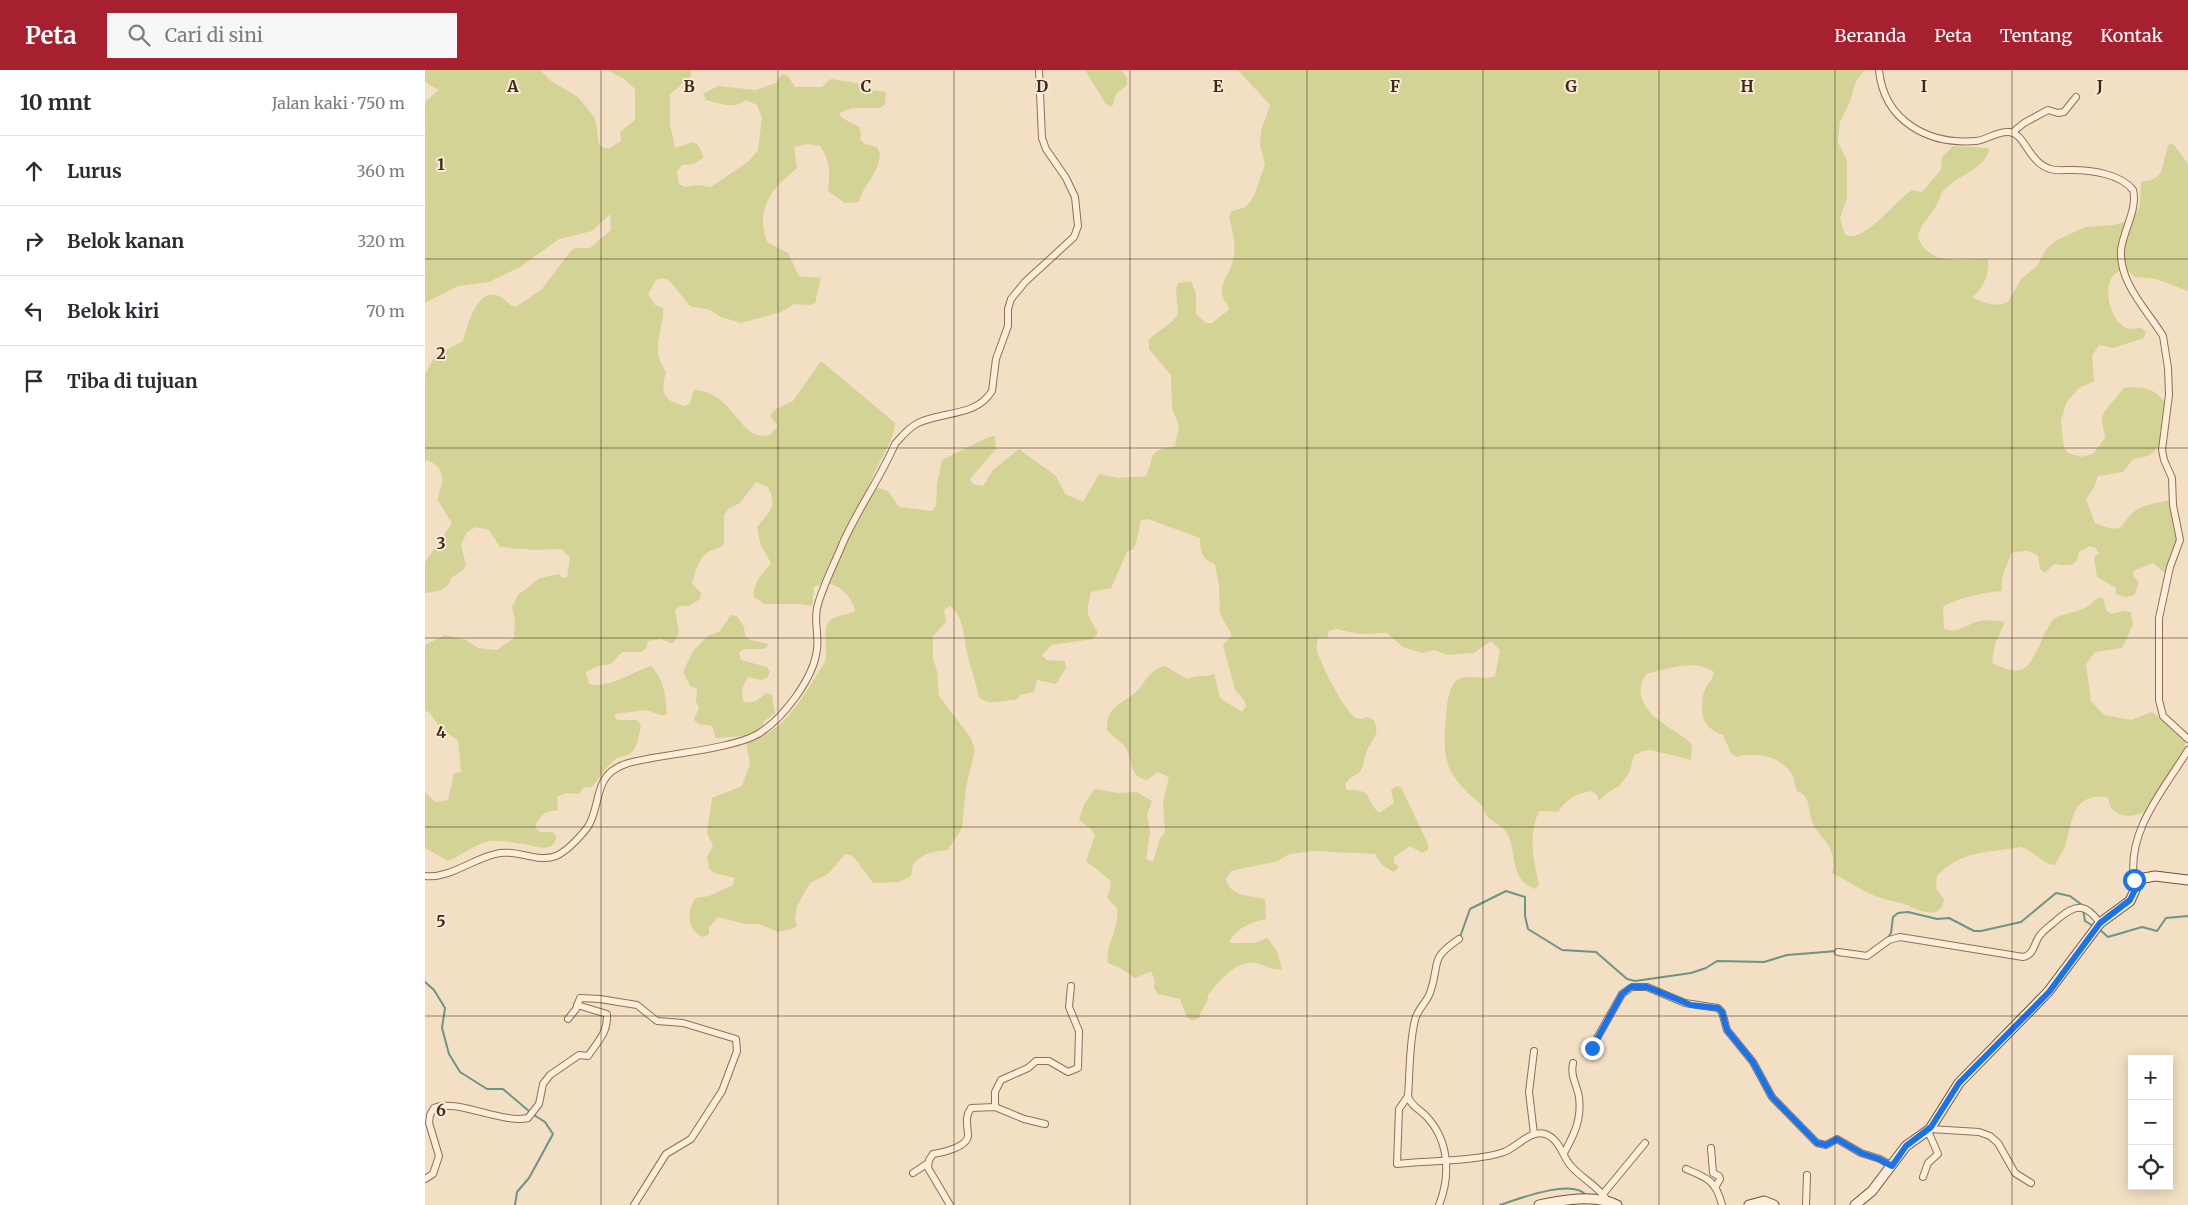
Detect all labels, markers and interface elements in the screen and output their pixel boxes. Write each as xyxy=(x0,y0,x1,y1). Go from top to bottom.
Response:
search box xyxy=(107,13,457,58)
text: Peta xyxy=(25,20,77,51)
icon: search xyxy=(125,21,153,49)
text: Cari di sini xyxy=(165,23,263,47)
text: Beranda xyxy=(1834,24,1906,47)
text: Peta xyxy=(1934,24,1972,47)
text: Tentang xyxy=(2000,24,2072,47)
text: Kontak xyxy=(2100,24,2163,47)
text: A xyxy=(506,76,519,96)
text: B xyxy=(683,76,695,96)
text: C xyxy=(861,76,871,96)
text: D xyxy=(1036,76,1048,96)
text: E xyxy=(1213,76,1224,96)
text: F xyxy=(1390,76,1400,96)
text: G xyxy=(1565,76,1577,96)
text: H xyxy=(1740,76,1754,96)
text: I xyxy=(1921,76,1927,96)
text: J xyxy=(2096,76,2103,96)
text: 10 mnt xyxy=(20,89,91,116)
text: Jalan kaki · 750 m xyxy=(272,93,405,113)
text: 1 xyxy=(437,154,445,174)
icon: ahead xyxy=(20,157,48,185)
text: Lurus xyxy=(67,159,122,183)
text: 360 m xyxy=(356,161,405,181)
icon: right xyxy=(20,227,48,255)
text: Belok kanan xyxy=(67,229,184,253)
text: 320 m xyxy=(357,231,405,251)
icon: left xyxy=(20,297,48,325)
text: Belok kiri xyxy=(67,299,159,323)
text: 70 m xyxy=(366,301,405,321)
text: 2 xyxy=(436,343,446,363)
icon: arrive xyxy=(20,367,48,395)
text: Tiba di tujuan xyxy=(67,369,198,393)
text: 3 xyxy=(436,533,446,553)
text: 4 xyxy=(436,722,446,742)
route start xyxy=(2123,869,2146,892)
text: 5 xyxy=(436,911,446,931)
route end xyxy=(1581,1037,1604,1060)
map controls xyxy=(2128,1055,2173,1190)
button: + xyxy=(2128,1055,2173,1100)
text: 6 xyxy=(436,1100,446,1120)
button: − xyxy=(2128,1100,2173,1145)
button: locate xyxy=(2128,1145,2173,1190)

